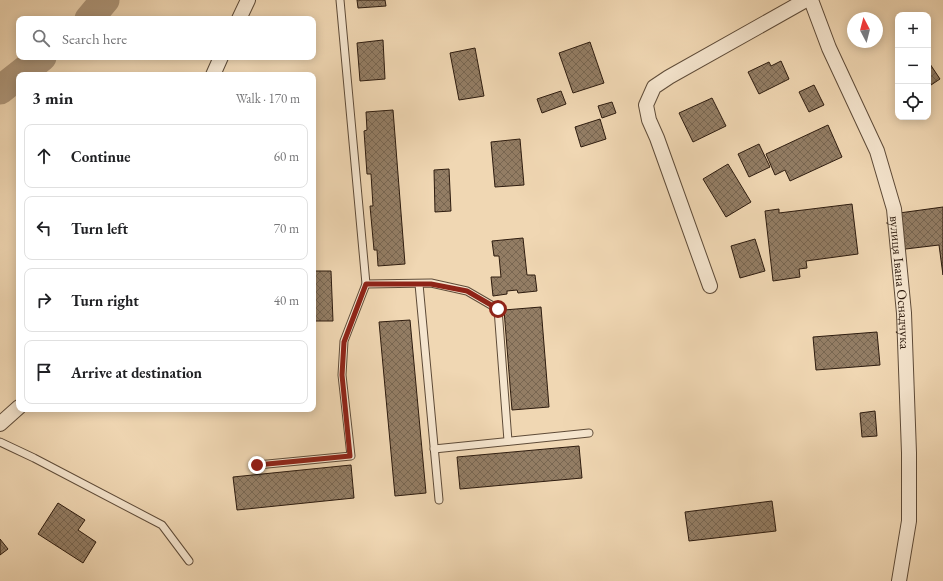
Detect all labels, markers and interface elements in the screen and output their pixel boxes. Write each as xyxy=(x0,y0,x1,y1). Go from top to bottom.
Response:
north arrow xyxy=(847,12,883,48)
map controls xyxy=(895,12,931,120)
button: + xyxy=(895,12,931,48)
search box xyxy=(16,16,316,60)
icon: search xyxy=(30,27,52,49)
text: Search here xyxy=(62,29,127,48)
button: − xyxy=(895,48,931,84)
button: locate xyxy=(895,84,931,120)
text: 3 min xyxy=(32,87,73,109)
text: Walk · 170 m xyxy=(236,90,300,107)
icon: ahead xyxy=(33,145,55,167)
text: Continue xyxy=(71,147,131,166)
text: 60 m xyxy=(274,148,299,165)
street label: вулиця Івана Оснадчука xyxy=(886,215,914,350)
icon: left xyxy=(33,217,55,239)
text: Turn left xyxy=(71,219,128,238)
text: 70 m xyxy=(274,220,299,237)
icon: right xyxy=(33,289,55,311)
text: Turn right xyxy=(71,291,139,310)
text: 40 m xyxy=(274,292,299,309)
route start xyxy=(489,300,507,318)
icon: arrive xyxy=(33,361,55,383)
text: Arrive at destination xyxy=(71,363,202,382)
route end xyxy=(248,456,266,474)

